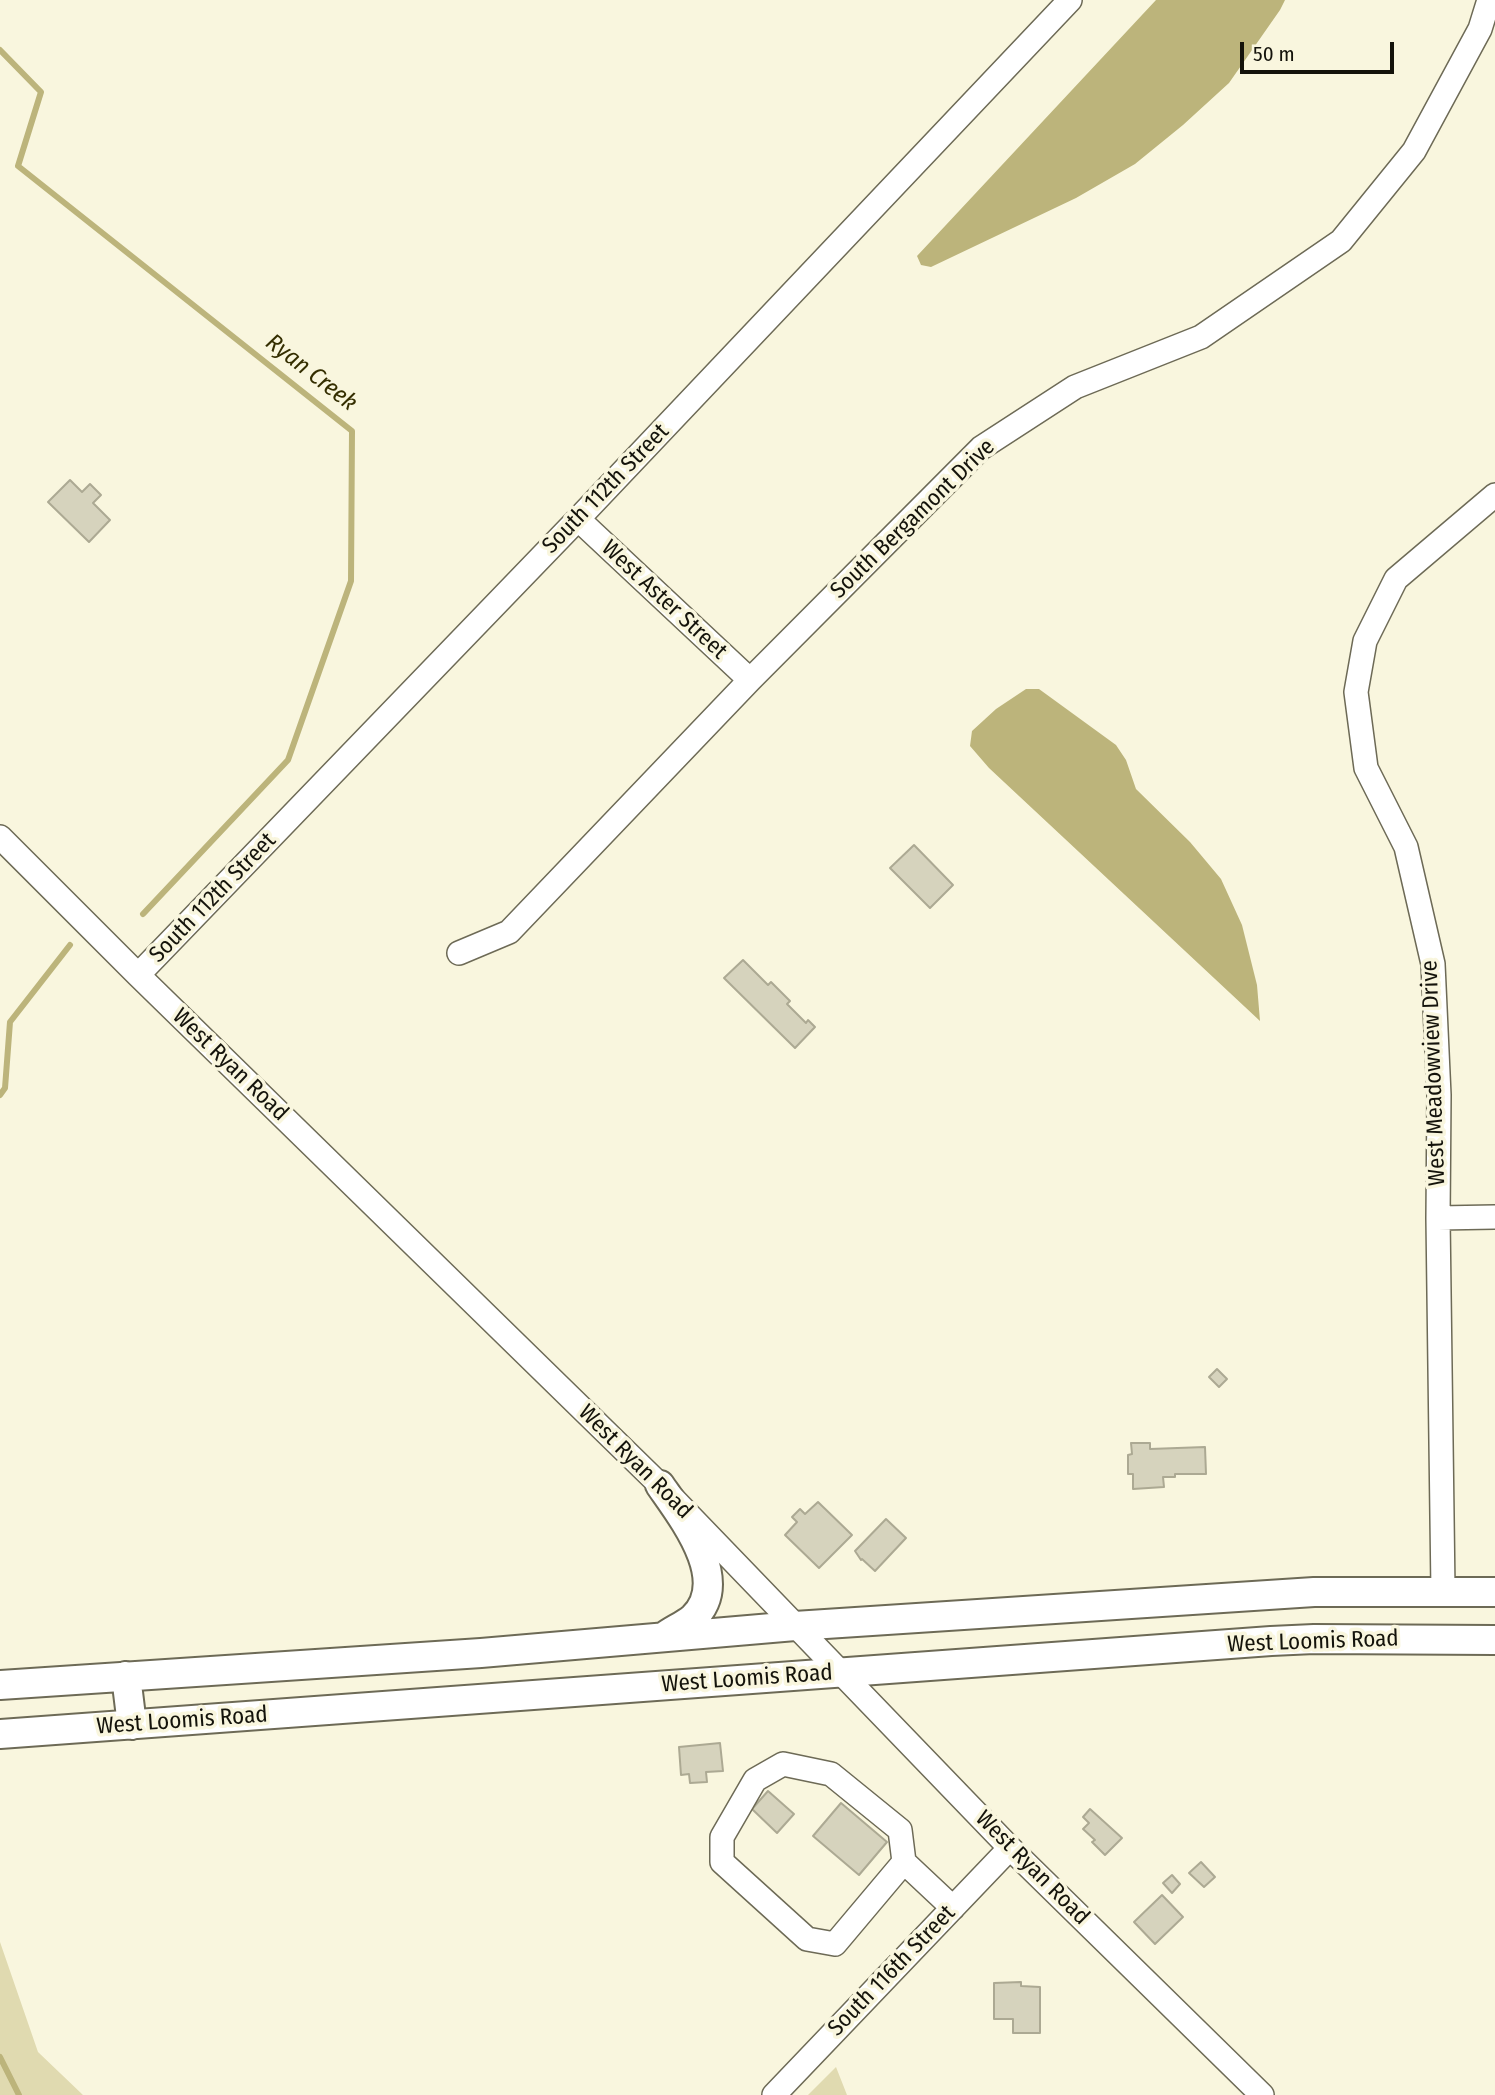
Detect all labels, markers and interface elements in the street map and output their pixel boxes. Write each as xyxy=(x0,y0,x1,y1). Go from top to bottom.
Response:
scale bar xyxy=(1243,28,1397,72)
text: 50 m xyxy=(1253,41,1295,67)
water label: Ryan Creek xyxy=(260,328,362,418)
street label: South 112th Street xyxy=(537,418,675,560)
street label: South Bergamont Drive xyxy=(825,434,1001,604)
street label: West Aster Street xyxy=(596,535,732,665)
street label: South 112th Street xyxy=(144,827,282,969)
street label: West Meadowview Drive xyxy=(1416,960,1452,1186)
street label: West Ryan Road xyxy=(166,1003,294,1127)
street label: West Ryan Road xyxy=(572,1399,698,1525)
street label: West Loomis Road xyxy=(1227,1625,1399,1659)
street label: West Loomis Road xyxy=(661,1659,833,1699)
street label: West Loomis Road xyxy=(96,1701,268,1741)
street label: West Ryan Road xyxy=(969,1805,1095,1931)
street label: South 116th Street xyxy=(823,1900,961,2042)

